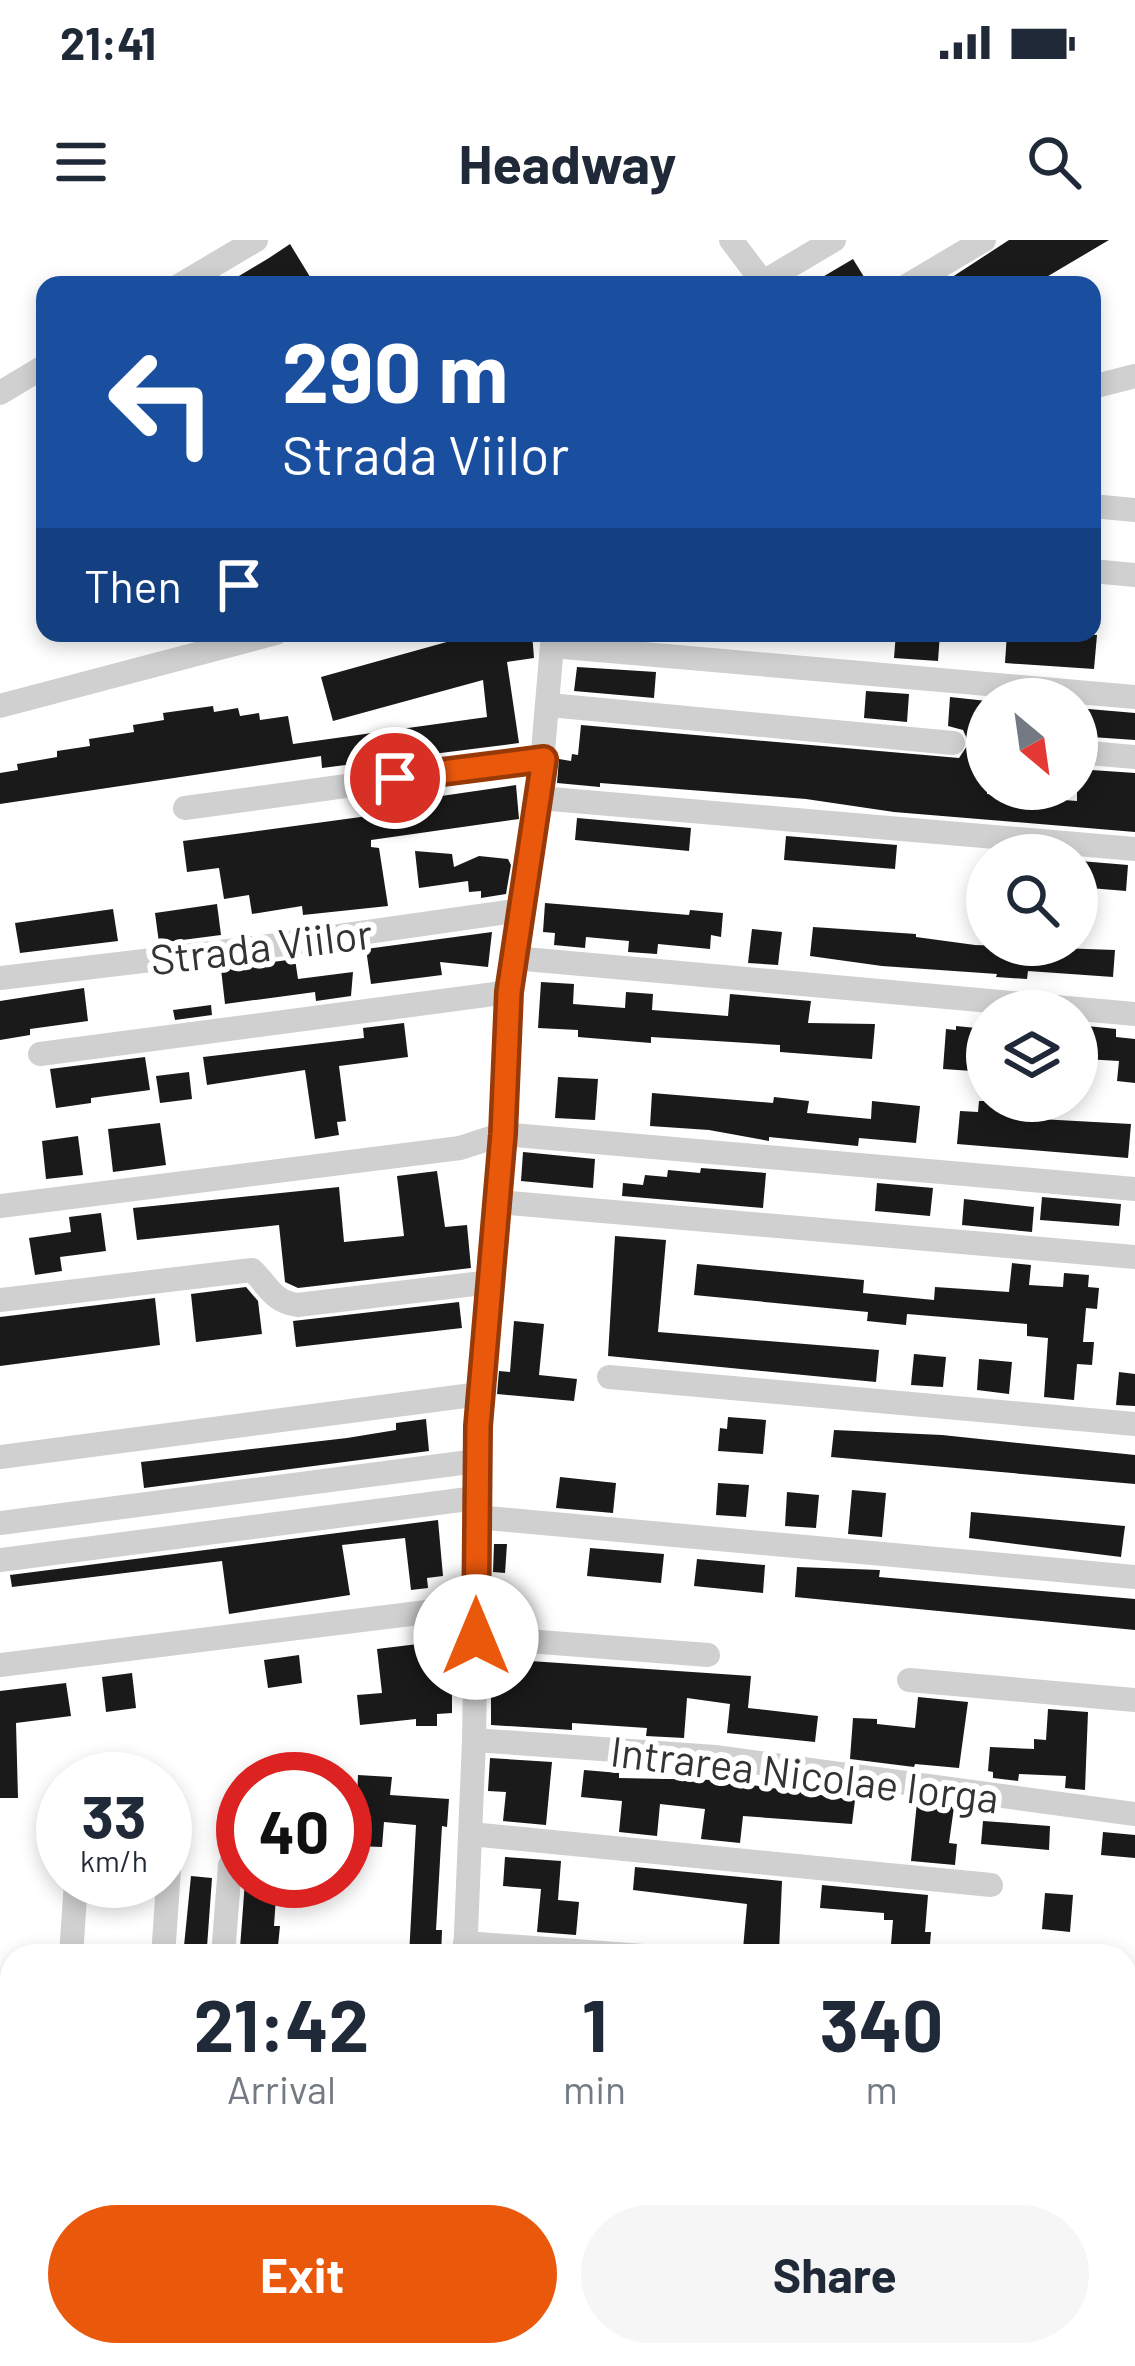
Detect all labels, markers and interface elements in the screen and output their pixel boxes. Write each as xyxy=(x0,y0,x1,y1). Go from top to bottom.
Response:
text: 21:41 xyxy=(60,15,156,69)
icon: menu xyxy=(48,129,114,195)
icon: search xyxy=(1021,129,1087,195)
text: Headway xyxy=(459,130,677,195)
text: 290 m xyxy=(282,319,508,420)
icon: left xyxy=(84,324,240,480)
text: Strada Viilor xyxy=(282,421,569,486)
icon: arrive xyxy=(206,552,272,618)
text: Then xyxy=(84,558,182,612)
north arrow xyxy=(966,678,1098,810)
map controls xyxy=(966,678,1098,1122)
pin xyxy=(344,727,446,829)
icon: arrive xyxy=(362,745,428,811)
button: search xyxy=(966,834,1098,966)
street label: Strada Viilor xyxy=(147,907,375,983)
button: layers xyxy=(966,990,1098,1122)
position arrow xyxy=(413,1574,539,1700)
street label: Intrarea Nicolae Iorga xyxy=(608,1724,1002,1823)
speed limit sign: 40 xyxy=(216,1752,372,1908)
text: 33 xyxy=(82,1779,146,1851)
text: km/h xyxy=(80,1842,148,1878)
text: 21:42 xyxy=(194,1980,369,2066)
text: 1 xyxy=(582,1980,607,2066)
text: 340 xyxy=(820,1980,943,2066)
text: Arrival xyxy=(227,2065,336,2112)
text: min xyxy=(563,2065,626,2112)
text: m xyxy=(865,2065,898,2112)
button: Exit xyxy=(48,2205,557,2343)
button: Share xyxy=(581,2205,1089,2343)

